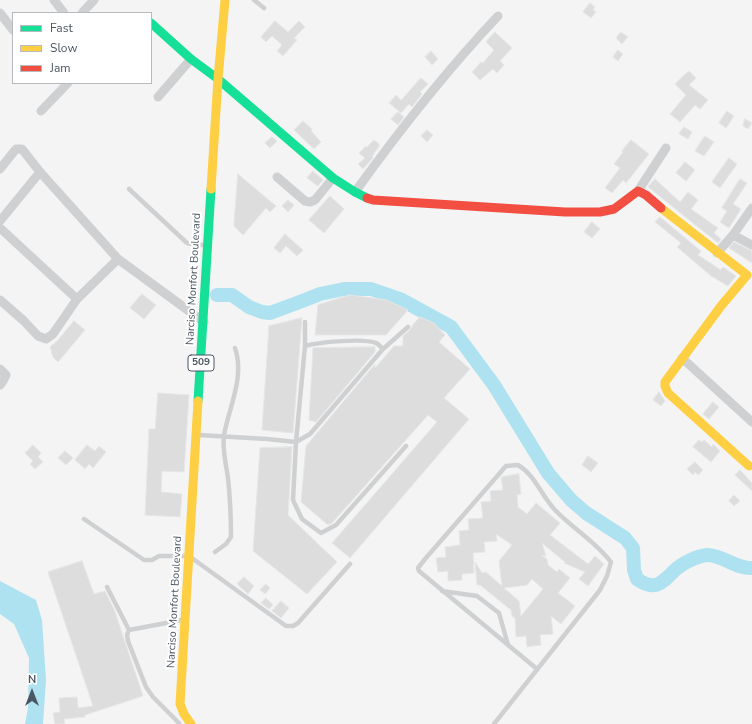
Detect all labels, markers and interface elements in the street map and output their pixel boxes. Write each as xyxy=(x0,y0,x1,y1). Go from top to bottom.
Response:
legend xyxy=(12,12,152,84)
text: Fast xyxy=(50,20,73,36)
text: Slow xyxy=(50,40,78,56)
text: Jam xyxy=(50,60,71,76)
street label: Narciso Monfort Boulevard xyxy=(184,213,204,345)
road number: 509 xyxy=(188,355,214,371)
street label: Narciso Monfort Boulevard xyxy=(165,536,185,668)
north arrow xyxy=(12,672,52,712)
text: N xyxy=(28,672,36,687)

